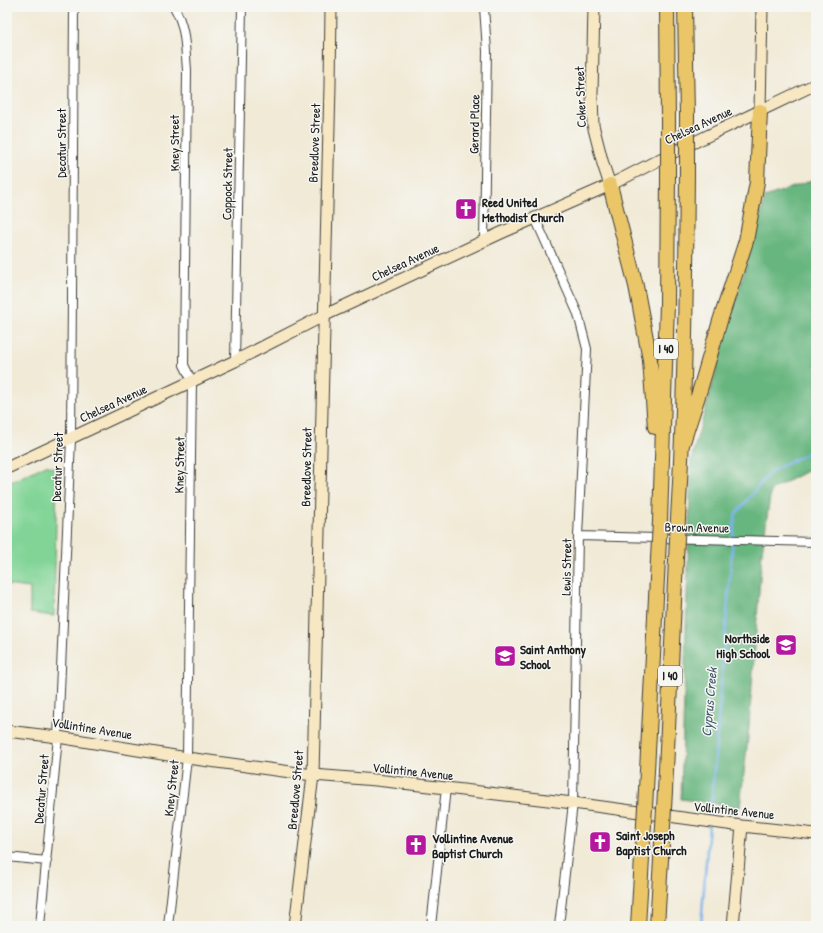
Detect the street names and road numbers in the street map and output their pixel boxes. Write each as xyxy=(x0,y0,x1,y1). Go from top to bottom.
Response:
street label: Coker Street xyxy=(570,66,590,128)
street label: Gerard Place xyxy=(464,94,484,154)
street label: Chelsea Avenue xyxy=(661,102,735,148)
street label: Breedlove Street xyxy=(304,103,324,183)
street label: Decatur Street xyxy=(52,108,70,178)
street label: Kney Street xyxy=(165,114,183,171)
street label: Coppock Street xyxy=(217,147,237,220)
street label: Chelsea Avenue xyxy=(368,239,442,285)
road number: I 40 xyxy=(654,339,678,359)
street label: Chelsea Avenue xyxy=(76,380,150,426)
street label: Breedlove Street xyxy=(296,427,316,507)
street label: Decatur Street xyxy=(47,431,67,502)
street label: Kney Street xyxy=(170,436,189,493)
street label: Brown Avenue xyxy=(664,517,730,537)
street label: Lewis Street xyxy=(557,538,576,596)
road number: I 40 xyxy=(658,666,682,686)
street label: Vollintine Avenue xyxy=(50,713,134,743)
street label: Breedlove Street xyxy=(283,749,307,830)
street label: Decatur Street xyxy=(29,753,53,824)
street label: Kney Street xyxy=(159,758,183,817)
street label: Vollintine Avenue xyxy=(372,758,454,784)
street label: Vollintine Avenue xyxy=(693,797,775,823)

